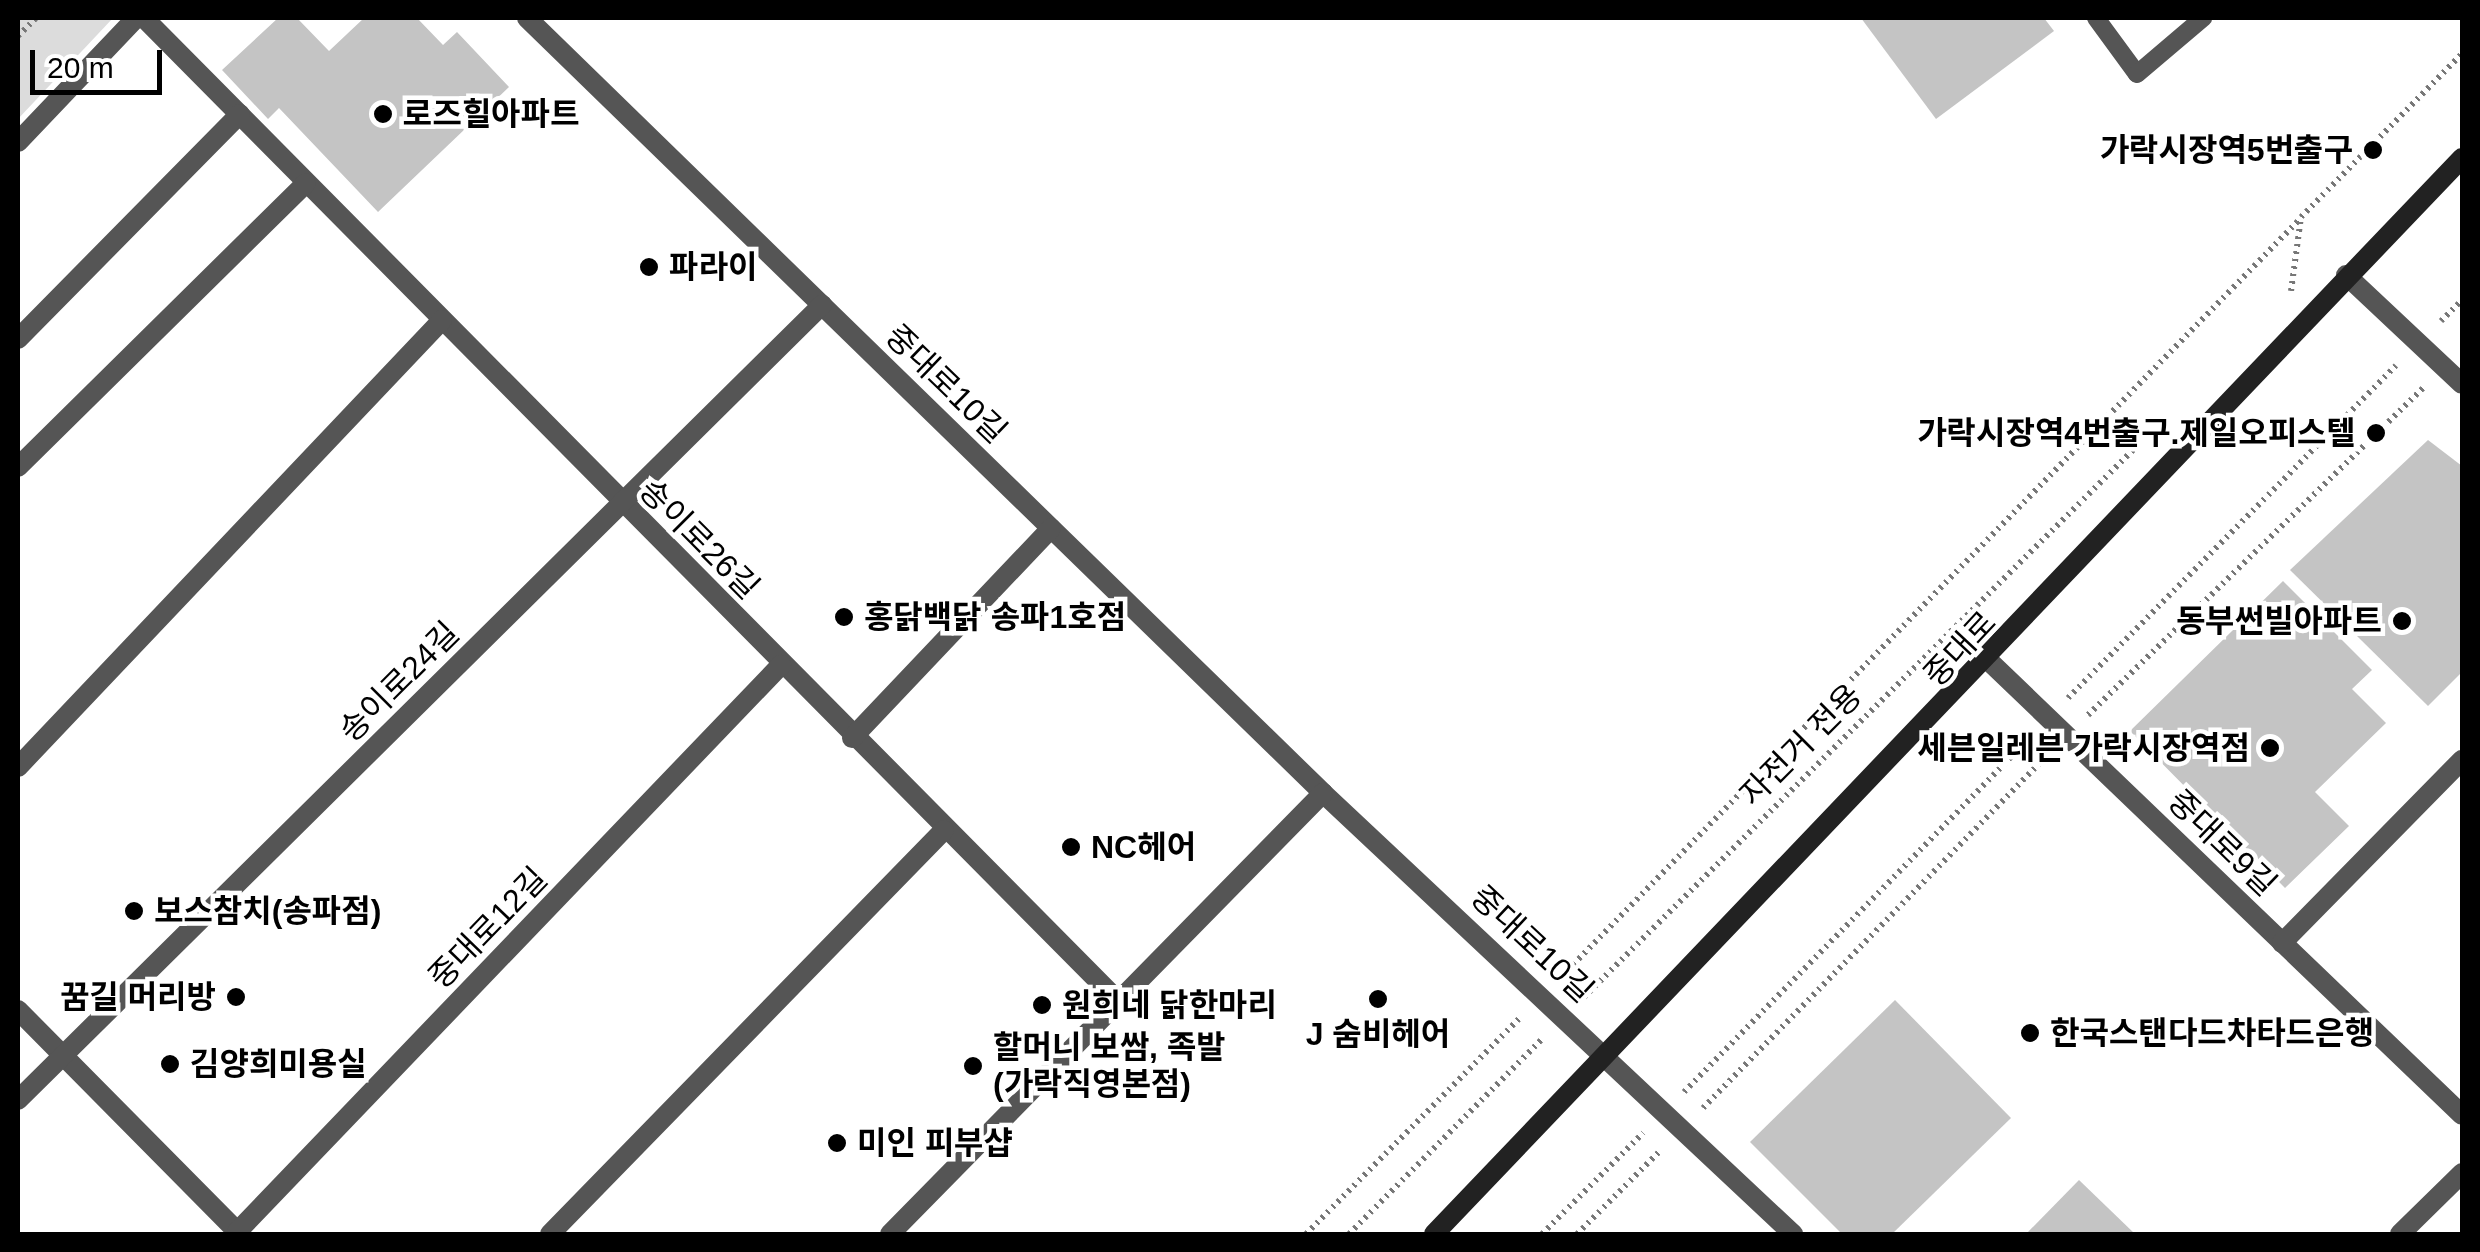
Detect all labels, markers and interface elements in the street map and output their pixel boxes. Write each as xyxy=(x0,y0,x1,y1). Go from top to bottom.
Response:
scale bar xyxy=(35,30,168,92)
text: 20 m xyxy=(47,51,114,84)
place label: 로즈힐아파트 xyxy=(403,95,580,133)
marker: 로즈힐아파트 xyxy=(372,103,394,125)
place label: 가락시장역5번출구 xyxy=(2100,131,2353,169)
marker: 가락시장역5번출구 xyxy=(2362,139,2384,161)
place label: 파라이 xyxy=(669,248,757,286)
marker: 파라이 xyxy=(638,256,660,278)
street label: 중대로10길 xyxy=(878,317,1014,451)
place label: 가락시장역4번출구.제일오피스텔 xyxy=(1917,414,2356,452)
marker: 가락시장역4번출구.제일오피스텔 xyxy=(2365,422,2387,444)
street label: 송이로26길 xyxy=(631,471,767,607)
place label: 홍닭백닭 송파1호점 xyxy=(864,598,1126,636)
place label: 동부썬빌아파트 xyxy=(2176,602,2382,640)
street label: 중대로 xyxy=(1916,604,2004,694)
marker: 홍닭백닭 송파1호점 xyxy=(833,606,855,628)
marker: 동부썬빌아파트 xyxy=(2391,610,2413,632)
street label: 송이로24길 xyxy=(331,614,467,750)
street label: 자전거 전용 xyxy=(1732,676,1870,814)
place label: 세븐일레븐 가락시장역점 xyxy=(1917,729,2250,767)
marker: 세븐일레븐 가락시장역점 xyxy=(2259,737,2281,759)
street label: 중대로9길 xyxy=(2160,782,2284,904)
place label: NC헤어 xyxy=(1091,828,1196,866)
marker: NC헤어 xyxy=(1060,836,1082,858)
street label: 중대로12길 xyxy=(421,860,555,996)
street label: 중대로10길 xyxy=(1463,878,1601,1010)
place label: 보스참치(송파점) xyxy=(154,892,381,930)
marker: 보스참치(송파점) xyxy=(123,900,145,922)
place label: 꿈길 머리방 xyxy=(60,978,216,1016)
marker: 꿈길 머리방 xyxy=(225,986,247,1008)
place label: 원희네 닭한마리 xyxy=(1062,986,1277,1024)
marker: J 숨비헤어 xyxy=(1367,988,1389,1010)
marker: 원희네 닭한마리 xyxy=(1031,994,1053,1016)
place label: 한국스탠다드차타드은행 xyxy=(2050,1014,2374,1052)
place label: J 숨비헤어 xyxy=(1306,1015,1450,1053)
marker: 한국스탠다드차타드은행 xyxy=(2019,1022,2041,1044)
place label: 할머니 보쌈, 족발 (가락직영본점) xyxy=(993,1029,1226,1104)
place label: 김양희미용실 xyxy=(190,1045,367,1083)
marker: 김양희미용실 xyxy=(159,1053,181,1075)
marker: 할머니 보쌈, 족발 (가락직영본점) xyxy=(962,1055,984,1077)
place label: 미인 피부샵 xyxy=(857,1124,1013,1162)
marker: 미인 피부샵 xyxy=(826,1132,848,1154)

